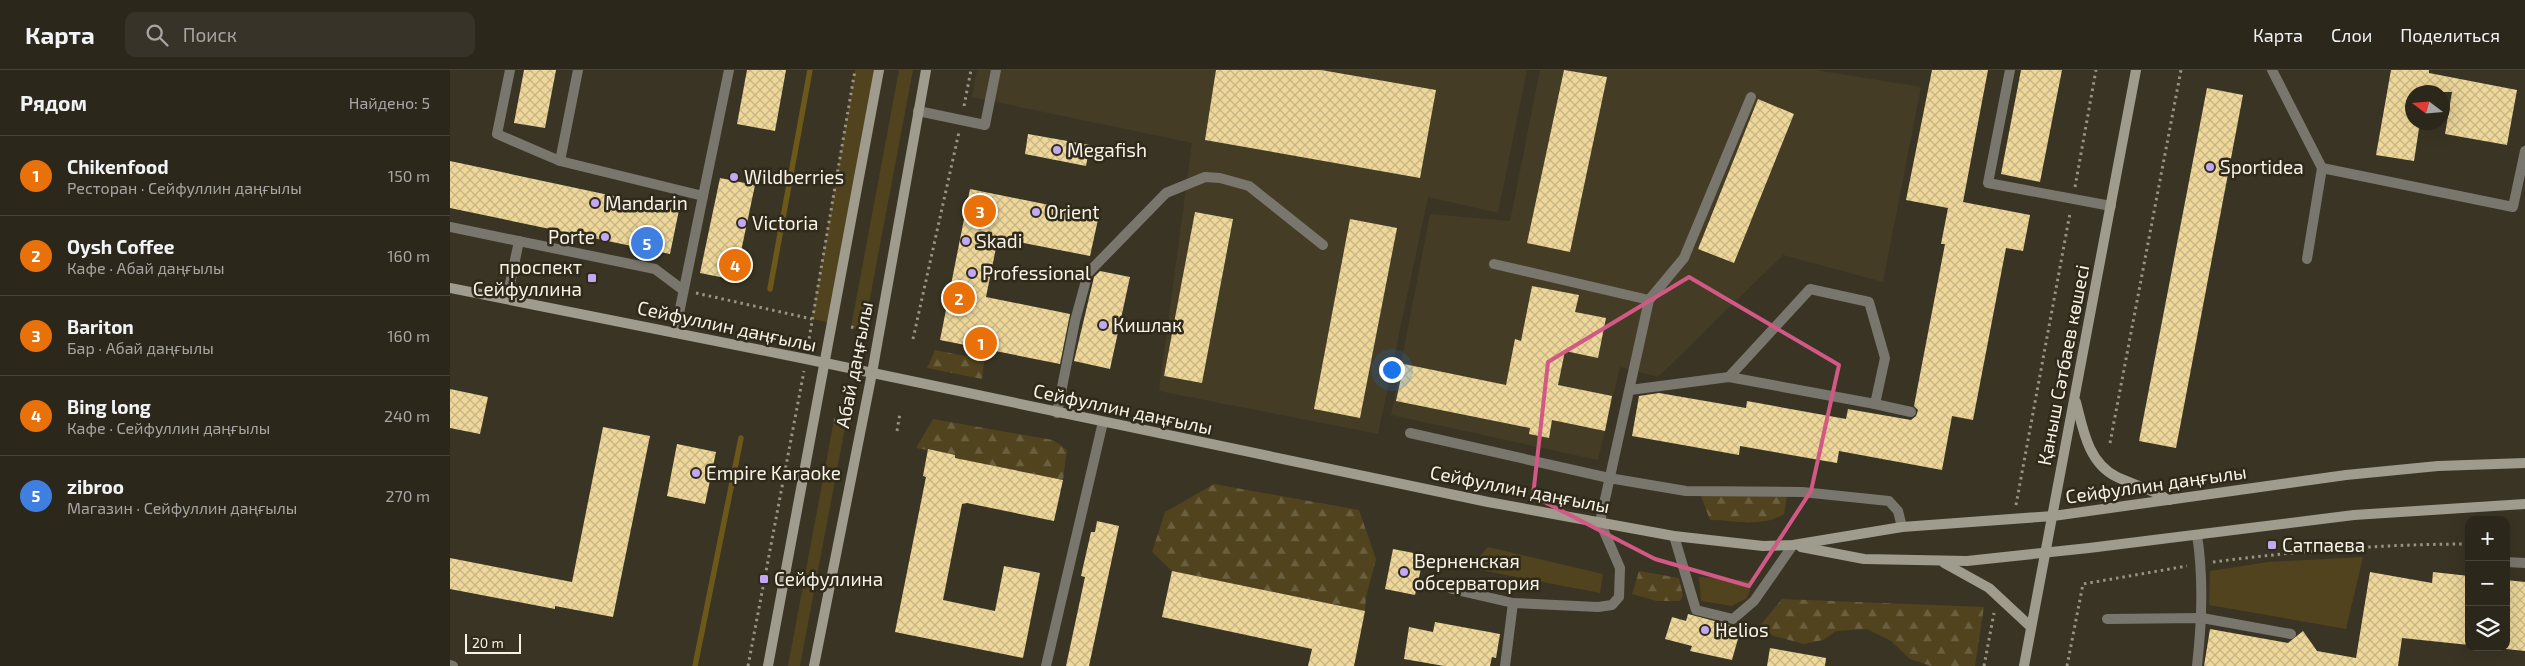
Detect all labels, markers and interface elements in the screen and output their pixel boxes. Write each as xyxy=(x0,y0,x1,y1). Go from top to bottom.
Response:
search box xyxy=(125,12,475,57)
text: Карта xyxy=(25,20,95,49)
icon: search xyxy=(143,21,171,49)
text: Поиск xyxy=(183,23,237,46)
text: Карта xyxy=(2253,24,2303,46)
text: Слои xyxy=(2331,24,2372,46)
text: Поделиться xyxy=(2400,24,2500,46)
north arrow xyxy=(2405,85,2450,130)
text: Рядом xyxy=(20,90,87,115)
text: Найдено: 5 xyxy=(349,93,430,112)
place label: Megafish xyxy=(1067,138,1147,161)
marker: Megafish xyxy=(1051,144,1063,156)
text: Chikenfood xyxy=(67,155,169,178)
place label: Sportidea xyxy=(2220,155,2304,178)
marker: Sportidea xyxy=(2204,161,2216,173)
place label: Wildberries xyxy=(744,165,844,188)
text: 1 xyxy=(33,166,39,185)
text: 150 m xyxy=(388,166,430,185)
marker: Wildberries xyxy=(728,171,740,183)
text: Ресторан · Сейфуллин даңғылы xyxy=(67,178,302,197)
place label: Mandarin xyxy=(605,191,688,214)
pin: 3 xyxy=(964,192,996,230)
marker: Mandarin xyxy=(589,197,601,209)
place label: Orient xyxy=(1046,200,1100,223)
marker: Orient xyxy=(1030,206,1042,218)
place label: Victoria xyxy=(752,211,818,234)
marker: Victoria xyxy=(736,217,748,229)
pin: 5 xyxy=(631,224,663,262)
place label: Porte xyxy=(548,225,595,248)
place label: Skadi xyxy=(976,229,1022,252)
marker: Porte xyxy=(599,231,611,243)
text: Oysh Coffee xyxy=(67,235,174,258)
marker: Skadi xyxy=(960,235,972,247)
text: 2 xyxy=(31,246,41,265)
text: 160 m xyxy=(387,246,430,265)
pin: 4 xyxy=(719,246,751,284)
place label: проспект Сейфуллина xyxy=(473,255,582,301)
text: Кафе · Абай даңғылы xyxy=(67,258,225,277)
place label: Professional xyxy=(982,261,1091,284)
street label: Қаныш Сәтбаев көшесі xyxy=(2032,263,2093,467)
marker: Professional xyxy=(966,267,978,279)
marker: проспект Сейфуллина xyxy=(586,272,598,284)
pin: 2 xyxy=(943,279,975,317)
street label: Сейфуллин даңғылы xyxy=(635,295,819,357)
street label: Абай даңғылы xyxy=(830,300,877,430)
place label: Кишлак xyxy=(1113,313,1182,336)
text: Bariton xyxy=(67,315,134,338)
marker: Кишлак xyxy=(1097,319,1109,331)
pin: 1 xyxy=(965,324,997,362)
text: 3 xyxy=(31,326,41,345)
text: 160 m xyxy=(387,326,430,345)
text: Бар · Абай даңғылы xyxy=(67,338,214,357)
your location xyxy=(1379,357,1405,383)
street label: Сейфуллин даңғылы xyxy=(1031,378,1215,440)
text: Bing long xyxy=(67,395,151,418)
text: 4 xyxy=(31,406,41,425)
text: 240 m xyxy=(384,406,430,425)
text: Кафе · Сейфуллин даңғылы xyxy=(67,418,270,437)
street label: Сейфуллин даңғылы xyxy=(2064,459,2248,509)
street label: Сейфуллин даңғылы xyxy=(1428,460,1612,518)
place label: Empire Karaoke xyxy=(706,461,841,484)
marker: Empire Karaoke xyxy=(690,467,702,479)
text: zibroo xyxy=(67,475,124,498)
text: 5 xyxy=(32,486,40,505)
text: 270 m xyxy=(386,486,430,505)
text: Магазин · Сейфуллин даңғылы xyxy=(67,498,297,517)
map controls xyxy=(2465,516,2510,651)
button: + xyxy=(2465,516,2510,561)
place label: Сатпаева xyxy=(2282,533,2365,556)
marker: Сатпаева xyxy=(2266,539,2278,551)
place label: Верненская обсерватория xyxy=(1414,549,1540,594)
button: − xyxy=(2465,561,2510,606)
marker: Верненская обсерватория xyxy=(1398,566,1410,578)
place label: Сейфуллина xyxy=(774,567,883,591)
marker: Сейфуллина xyxy=(758,573,770,585)
button: layers xyxy=(2465,606,2510,651)
place label: Helios xyxy=(1715,618,1769,641)
marker: Helios xyxy=(1699,624,1711,636)
scale bar xyxy=(465,631,521,654)
text: 20 m xyxy=(472,634,504,651)

